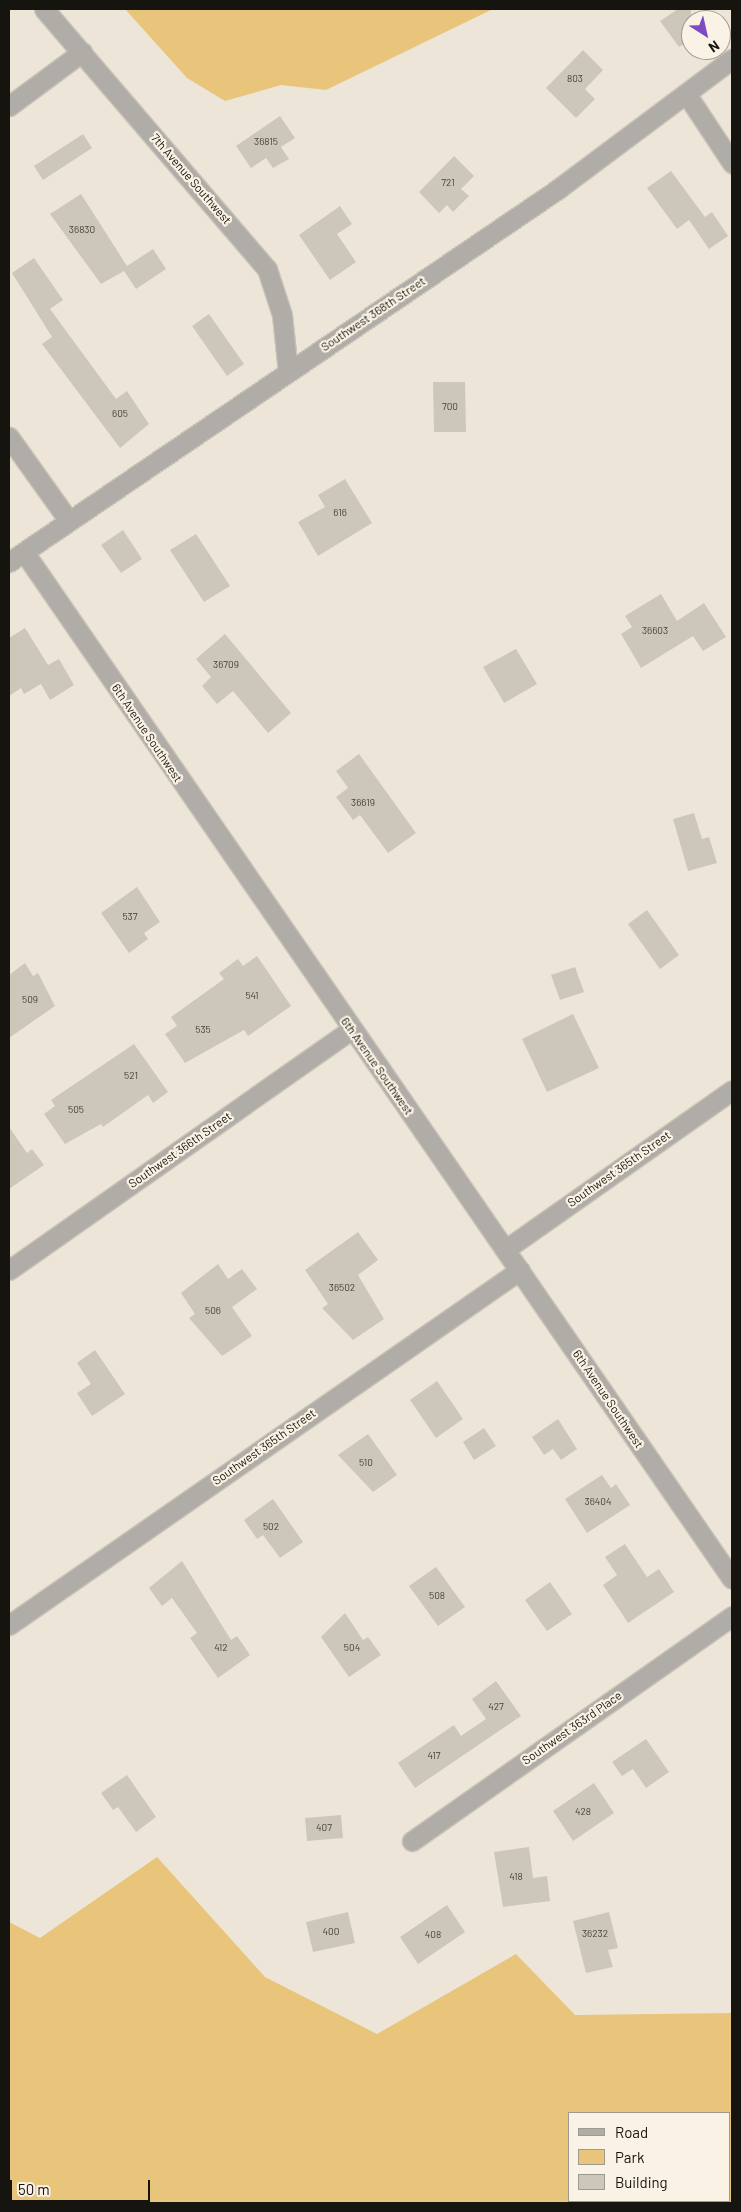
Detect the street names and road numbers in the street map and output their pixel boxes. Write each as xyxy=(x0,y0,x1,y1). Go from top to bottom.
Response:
street label: 7th Avenue Southwest xyxy=(148,131,234,227)
street label: Southwest 368th Street xyxy=(318,274,428,354)
street label: 6th Avenue Southwest xyxy=(109,681,185,785)
street label: 6th Avenue Southwest xyxy=(338,1015,416,1117)
street label: Southwest 366th Street xyxy=(126,1109,234,1191)
street label: Southwest 365th Street xyxy=(565,1128,673,1210)
street label: 6th Avenue Southwest xyxy=(570,1347,646,1451)
street label: Southwest 365th Street xyxy=(210,1406,318,1488)
street label: Southwest 363rd Place xyxy=(519,1688,625,1768)

